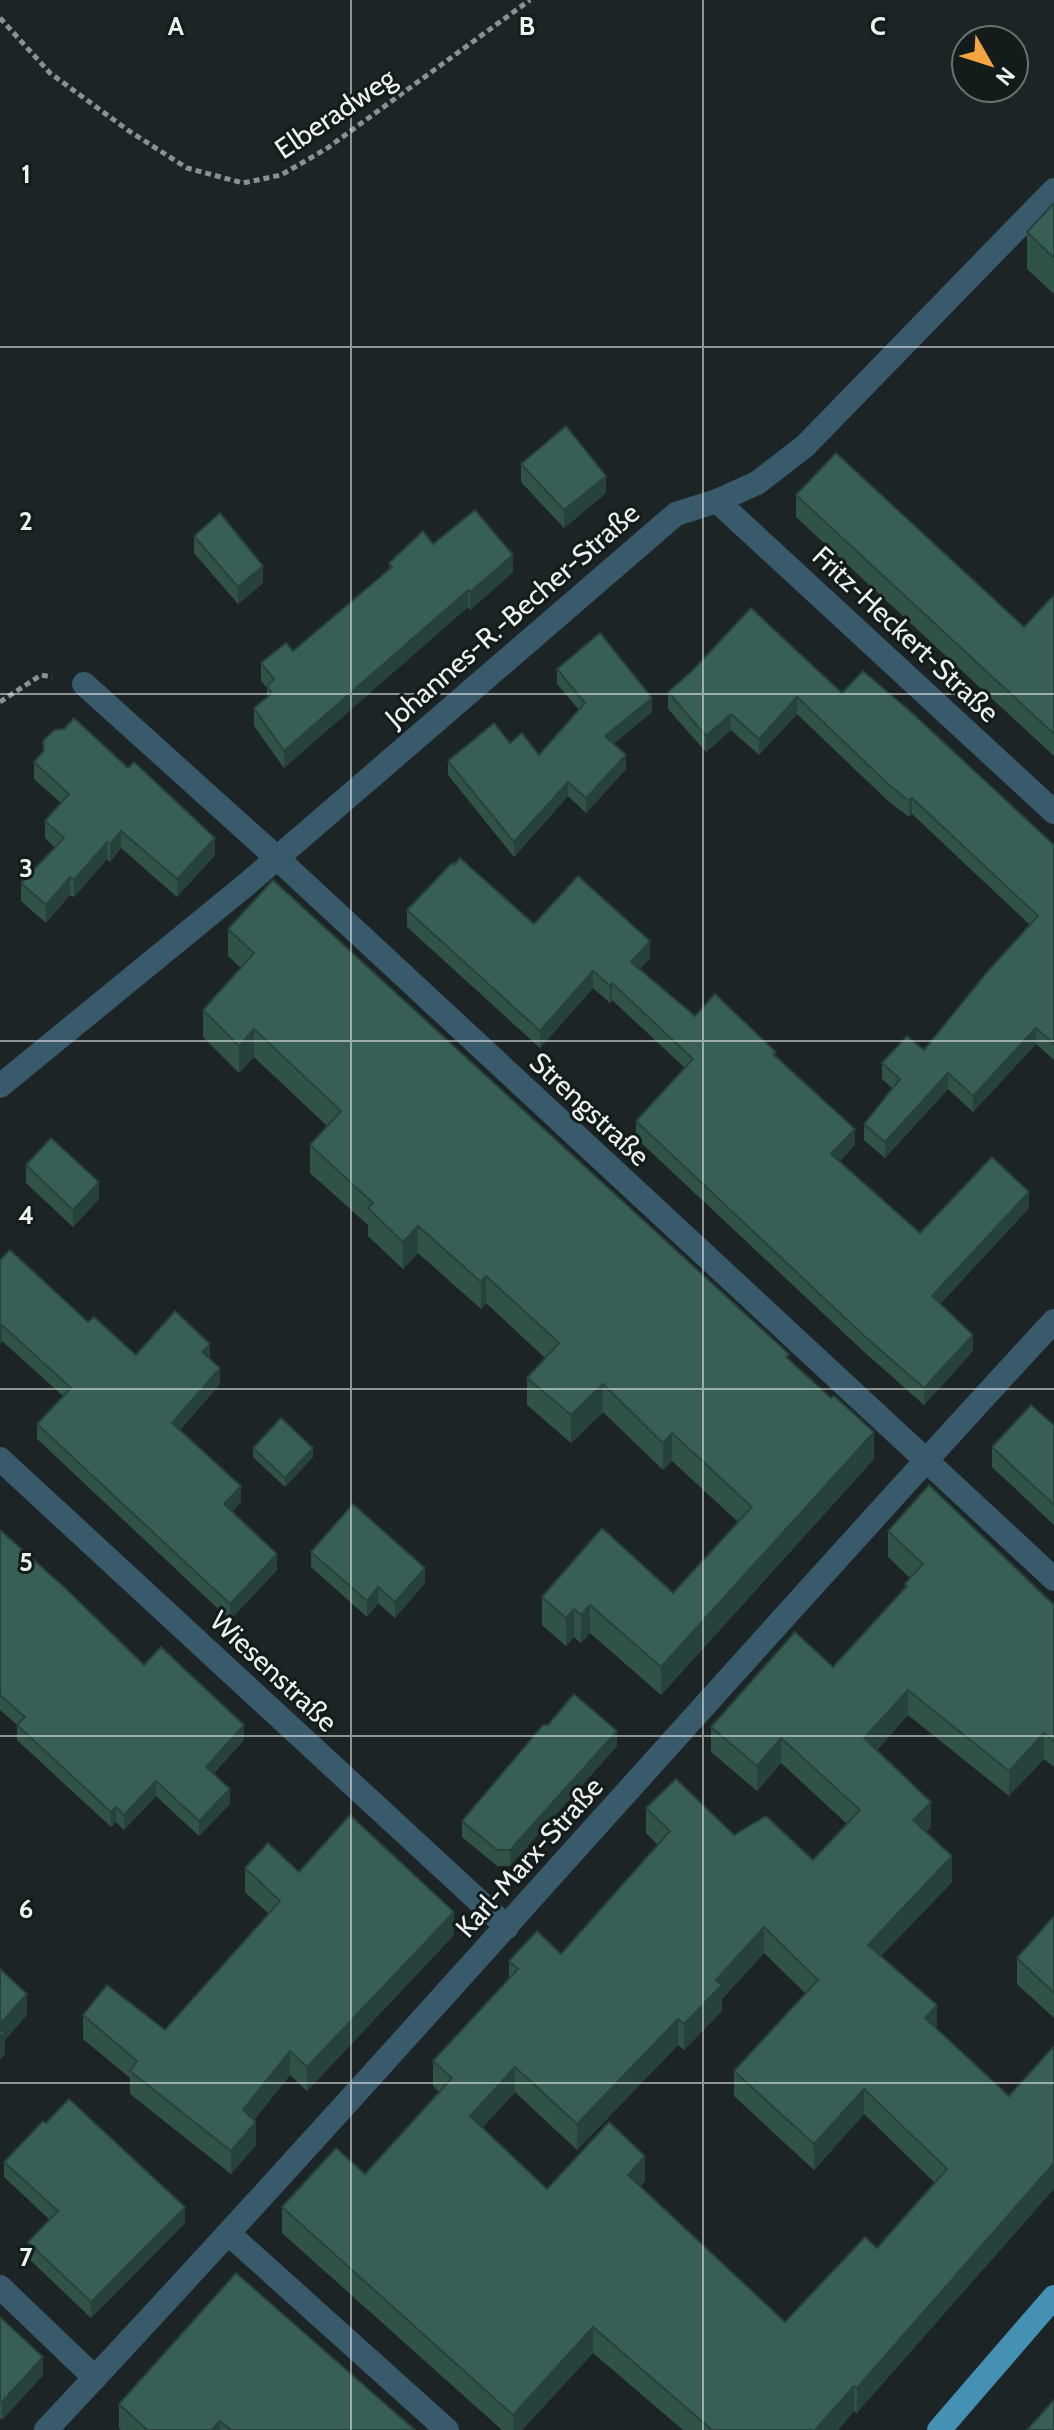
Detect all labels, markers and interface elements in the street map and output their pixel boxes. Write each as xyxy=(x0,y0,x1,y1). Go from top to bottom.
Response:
text: A xyxy=(168,10,185,42)
text: B xyxy=(519,10,535,42)
text: C xyxy=(870,10,886,42)
north arrow xyxy=(950,24,1030,104)
street label: Elberadweg xyxy=(268,60,403,166)
text: N xyxy=(990,62,1021,91)
text: 1 xyxy=(21,158,31,190)
street label: Johannes-R.-Becher-Straße xyxy=(377,495,646,735)
text: 2 xyxy=(19,505,33,537)
street label: Fritz-Heckert-Straße xyxy=(806,539,1006,729)
text: 3 xyxy=(19,852,33,884)
street label: Strengstraße xyxy=(523,1045,657,1173)
text: 4 xyxy=(18,1199,34,1231)
text: 5 xyxy=(19,1546,33,1578)
street label: Wiesenstraße xyxy=(203,1603,345,1739)
street label: Karl-Marx-Straße xyxy=(448,1770,610,1944)
text: 6 xyxy=(19,1893,33,1925)
text: 7 xyxy=(19,2241,33,2273)

